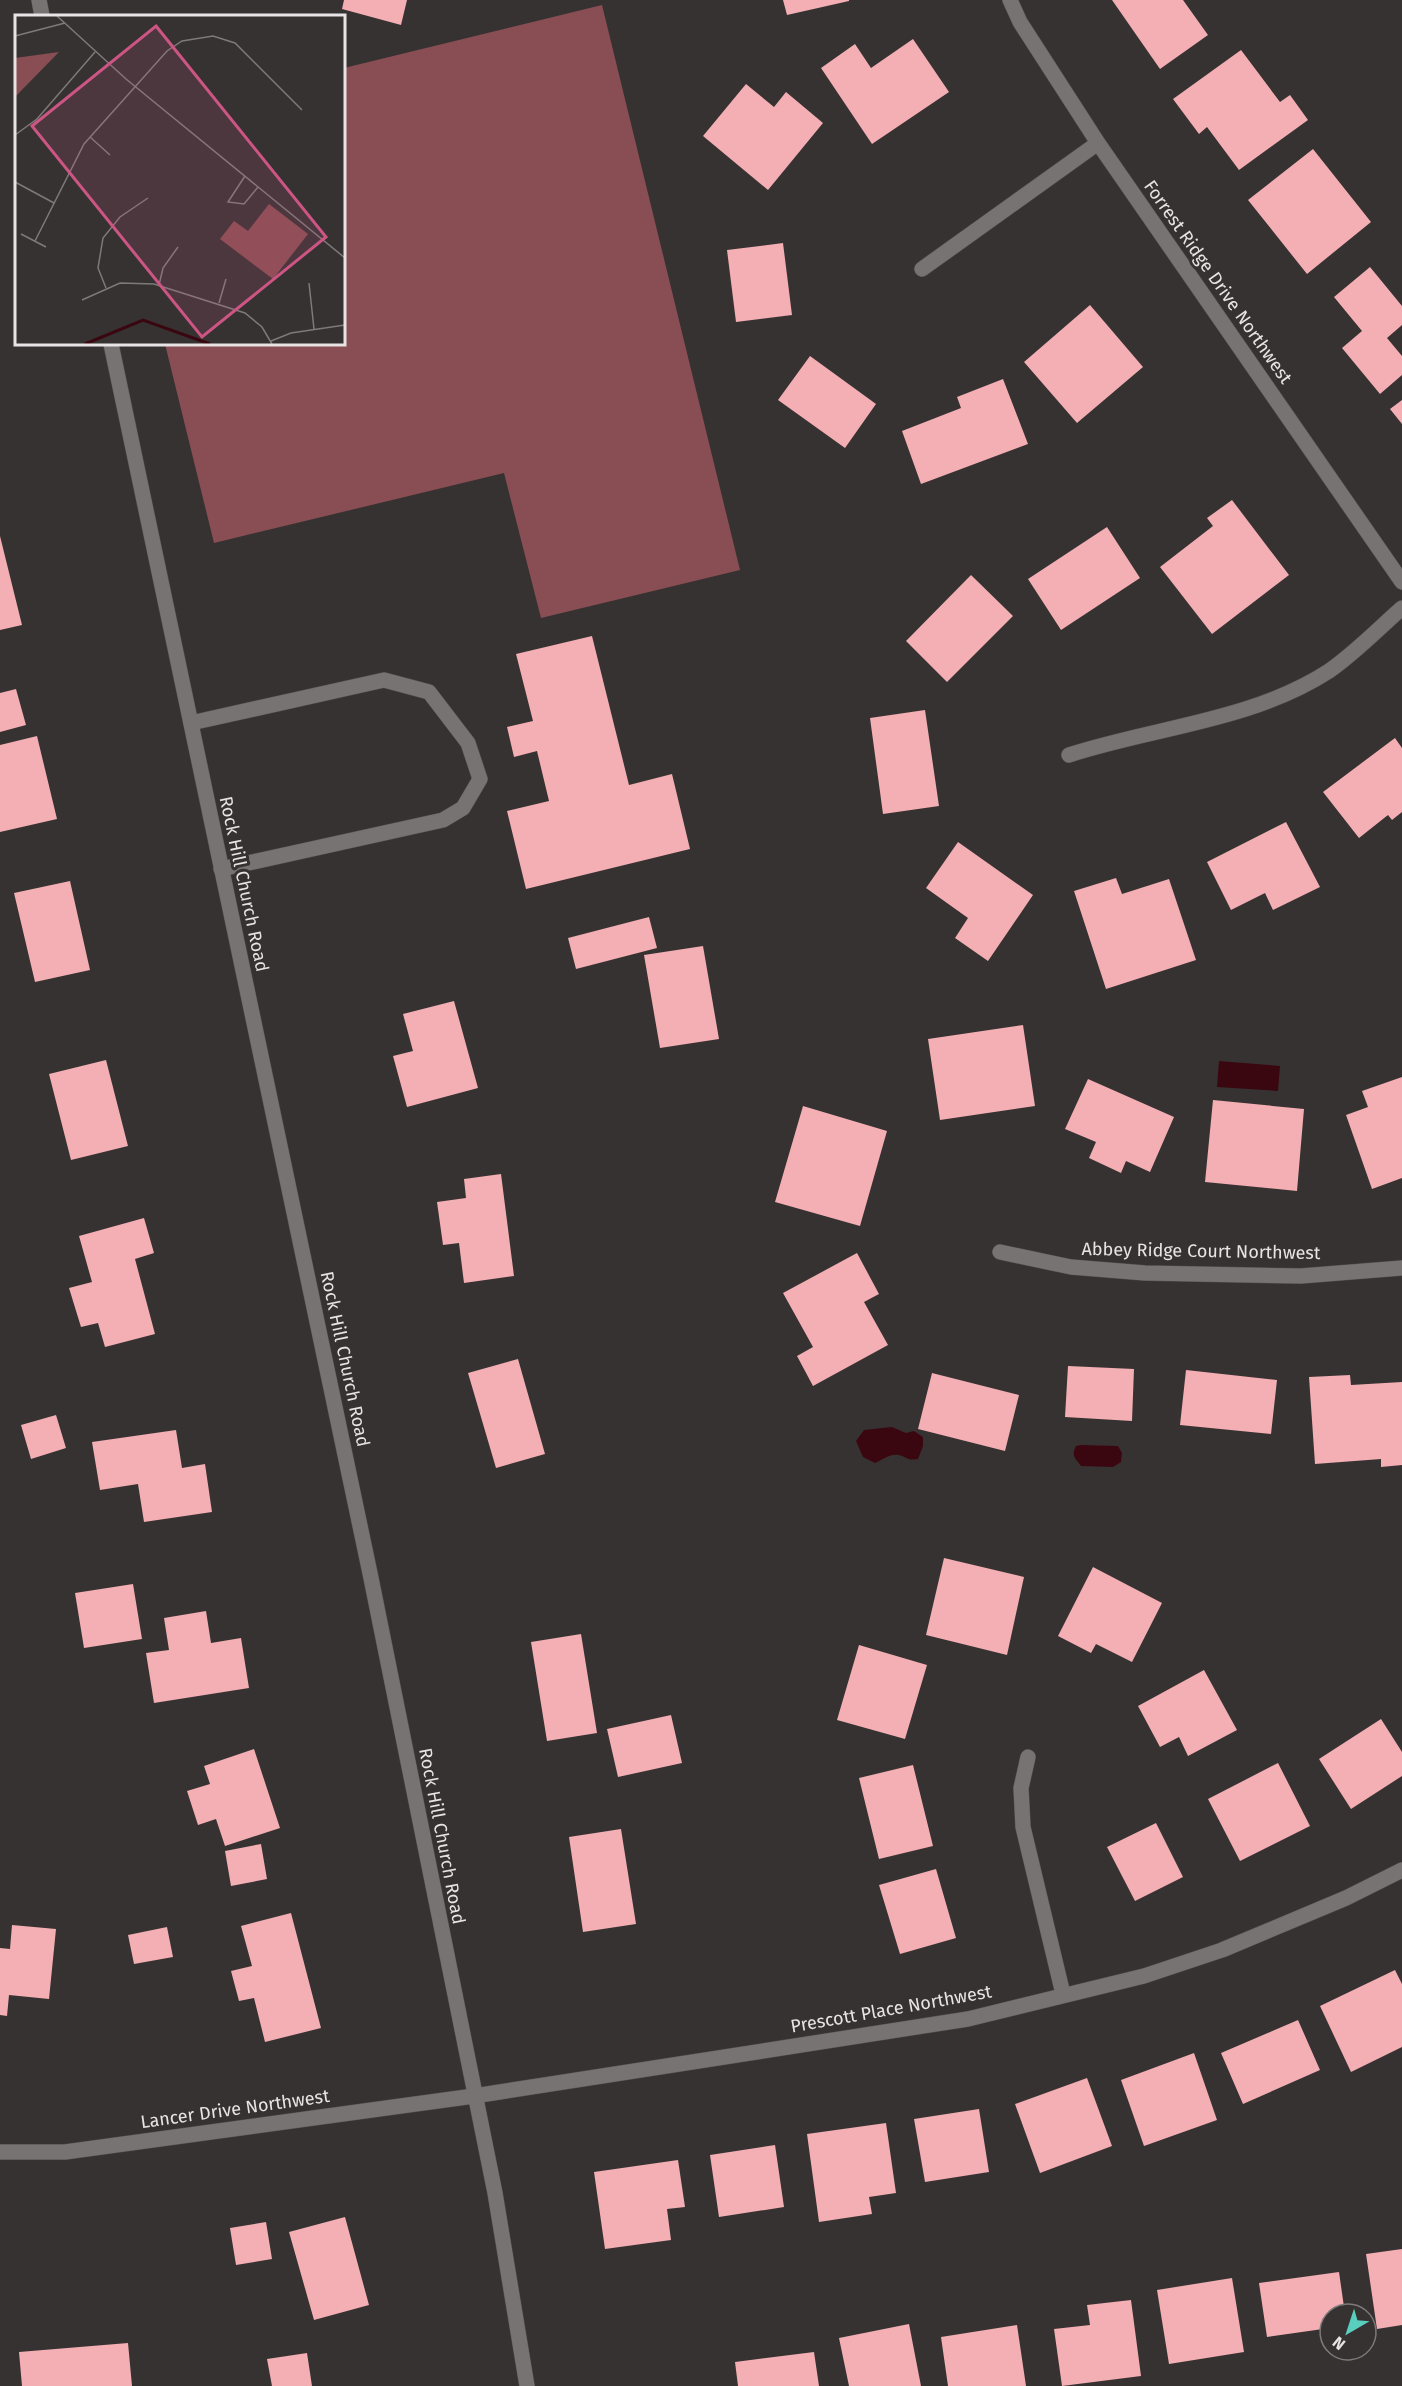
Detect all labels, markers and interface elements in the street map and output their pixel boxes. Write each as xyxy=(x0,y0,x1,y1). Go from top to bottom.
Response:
inset map xyxy=(15,15,345,345)
street label: Forrest Ridge Drive Northwest xyxy=(1139,176,1297,388)
street label: Rock Hill Church Road xyxy=(215,794,273,974)
street label: Abbey Ridge Court Northwest xyxy=(1081,1238,1321,1264)
street label: Rock Hill Church Road xyxy=(316,1269,374,1449)
street label: Rock Hill Church Road xyxy=(414,1746,470,1926)
street label: Prescott Place Northwest xyxy=(789,1980,994,2038)
street label: Lancer Drive Northwest xyxy=(139,2085,331,2133)
north arrow xyxy=(1318,2302,1378,2362)
text: N xyxy=(1329,2333,1349,2354)

